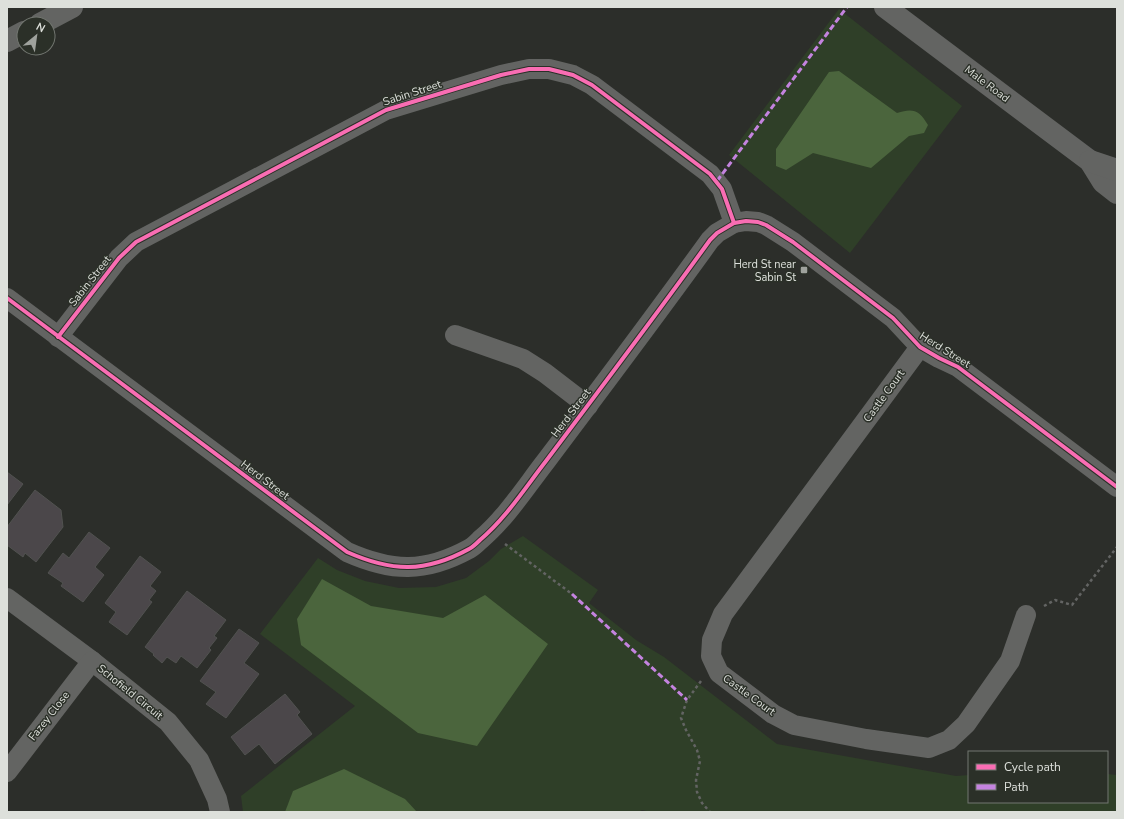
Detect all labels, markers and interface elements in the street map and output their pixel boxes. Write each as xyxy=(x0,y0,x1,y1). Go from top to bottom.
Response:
north arrow xyxy=(16,16,56,56)
text: N xyxy=(33,19,48,36)
street label: Male Road xyxy=(961,62,1013,106)
street label: Sabin Street xyxy=(381,76,443,110)
street label: Sabin Street xyxy=(65,252,115,310)
place label: Herd St near Sabin St xyxy=(733,257,796,285)
marker: Herd St near Sabin St xyxy=(799,265,809,275)
street label: Herd Street xyxy=(917,328,973,372)
street label: Castle Court xyxy=(860,367,908,425)
street label: Herd Street xyxy=(548,385,594,440)
street label: Herd Street xyxy=(238,457,293,503)
street label: Schofield Circuit xyxy=(94,661,166,723)
street label: Castle Court xyxy=(720,671,778,719)
street label: Fazey Close xyxy=(25,688,73,744)
legend xyxy=(968,751,1108,803)
text: Cycle path xyxy=(1004,759,1061,775)
text: Path xyxy=(1004,779,1029,795)

